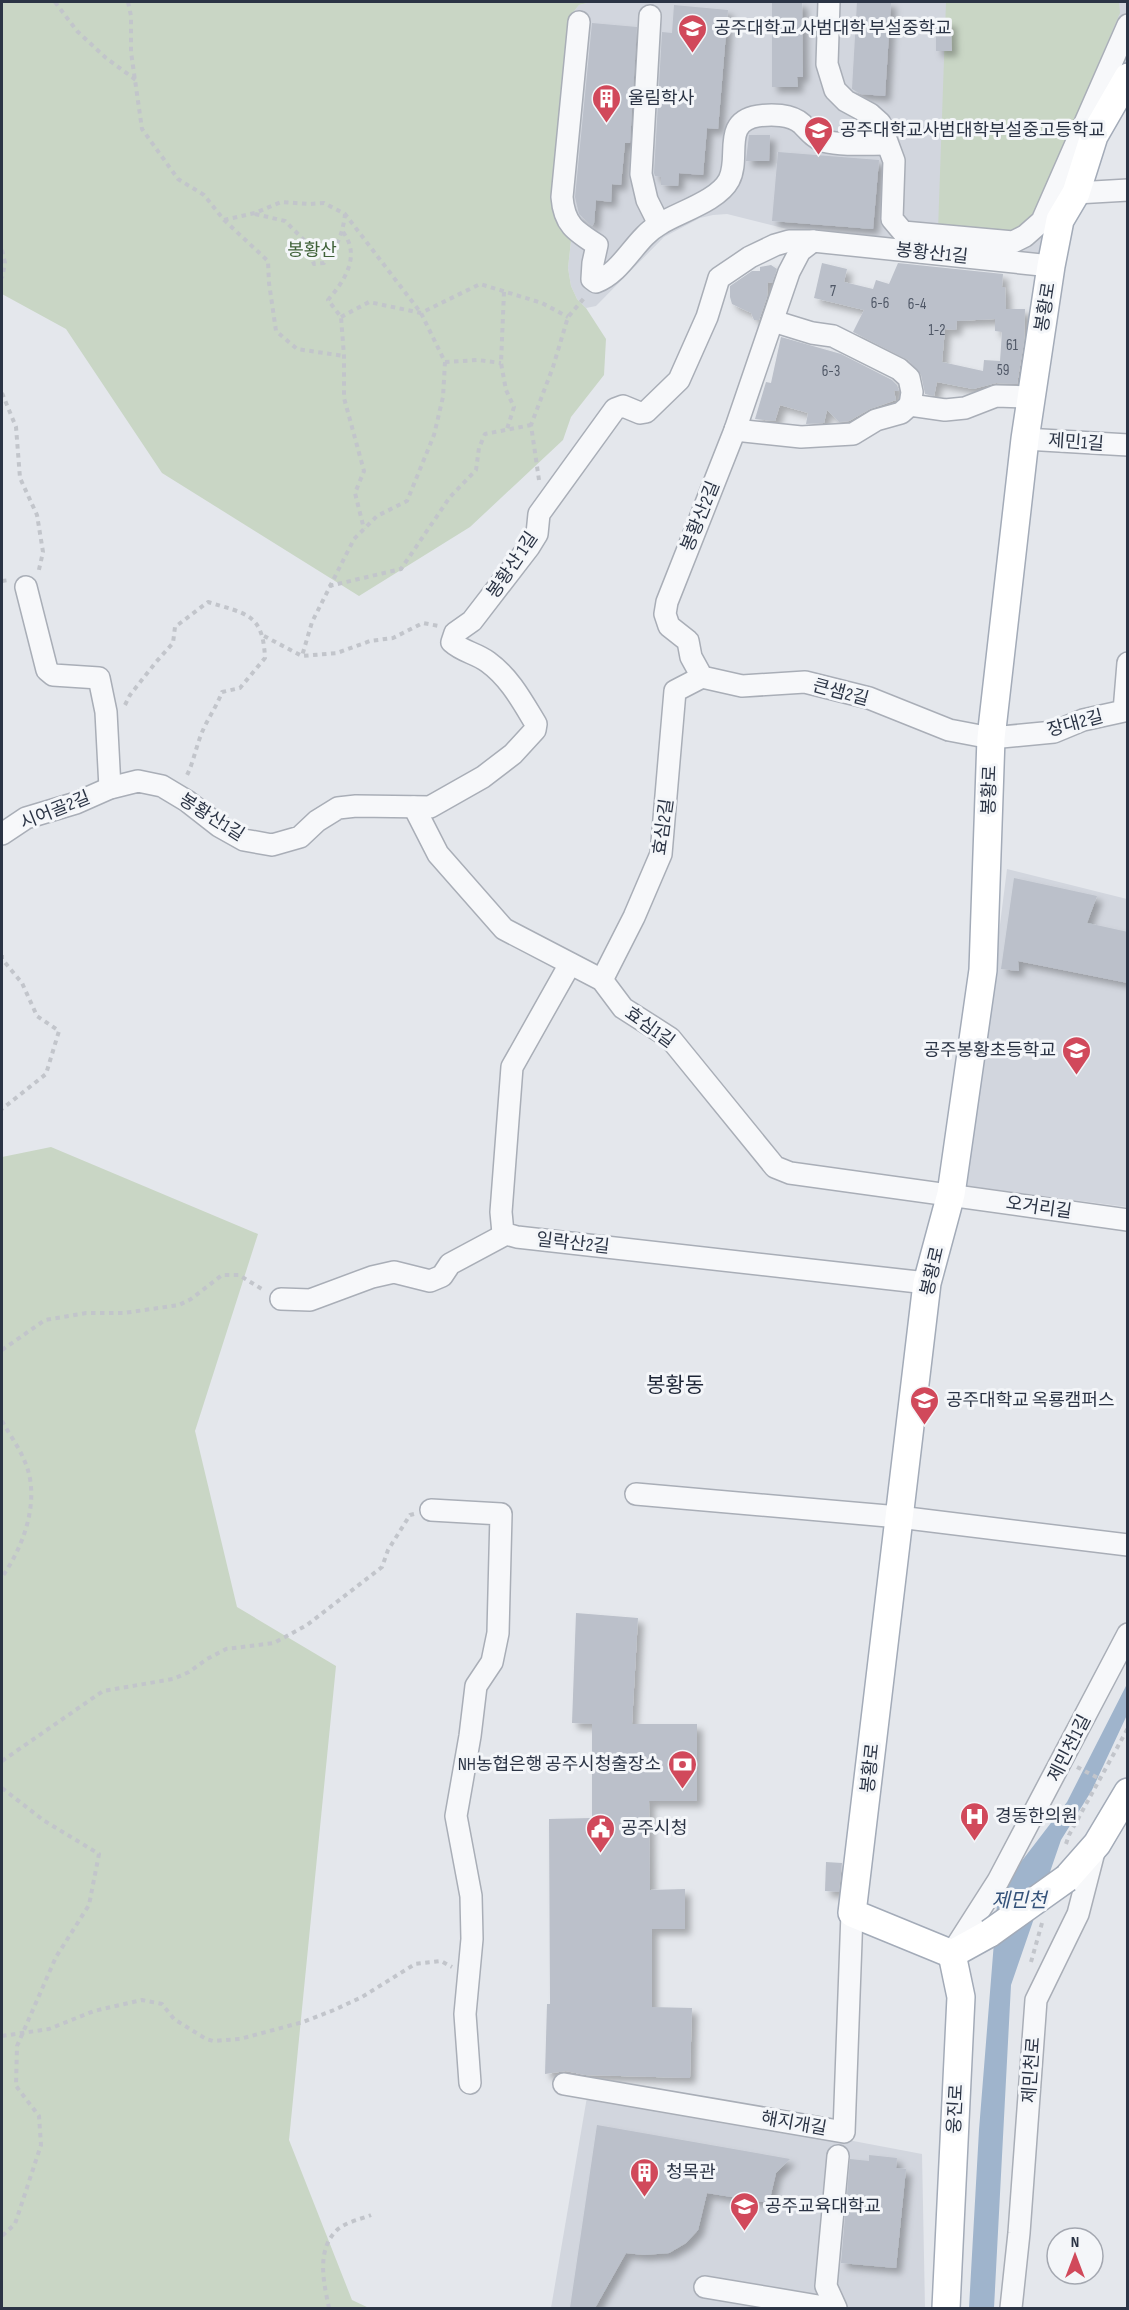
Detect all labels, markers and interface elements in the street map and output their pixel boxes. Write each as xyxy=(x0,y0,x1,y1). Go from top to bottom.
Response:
school or university icon: 공주대학교 사범대학 부설중학교 xyxy=(677,12,709,54)
place label: 공주대학교 사범대학 부설중학교 xyxy=(714,18,952,39)
building icon: 울림학사 xyxy=(591,82,623,124)
place label: 울림학사 xyxy=(628,88,695,109)
school or university icon: 공주대학교사범대학부설중고등학교 xyxy=(803,114,835,156)
place label: 공주대학교사범대학부설중고등학교 xyxy=(840,120,1105,141)
street label: 봉황산1길 xyxy=(895,239,969,268)
park label: 봉황산 xyxy=(287,240,337,261)
street label: 봉황로 xyxy=(1031,281,1060,333)
house number: 7 xyxy=(830,282,836,301)
house number: 6-6 xyxy=(871,294,889,313)
house number: 6-4 xyxy=(908,295,926,314)
house number: 1-2 xyxy=(929,321,945,340)
house number: 61 xyxy=(1006,336,1019,355)
house number: 59 xyxy=(997,361,1009,380)
house number: 6-3 xyxy=(822,362,840,381)
street label: 제민1길 xyxy=(1047,430,1105,455)
street label: 봉황산2길 xyxy=(677,478,724,554)
street label: 봉황산 1길 xyxy=(483,528,542,602)
street label: 큰샘2길 xyxy=(811,675,871,710)
street label: 장대2길 xyxy=(1045,706,1105,741)
street label: 봉황로 xyxy=(978,765,1001,815)
street label: 시어골2길 xyxy=(17,787,93,834)
street label: 봉황산1길 xyxy=(175,789,248,846)
street label: 효심2길 xyxy=(649,797,678,857)
street label: 효심1길 xyxy=(621,1002,679,1052)
school or university icon: 공주봉황초등학교 xyxy=(1061,1034,1093,1076)
place label: 공주봉황초등학교 xyxy=(924,1040,1056,1061)
street label: 오거리길 xyxy=(1005,1192,1073,1223)
street label: 일락산2길 xyxy=(535,1229,611,1258)
street label: 봉황로 xyxy=(917,1245,948,1298)
district label: 봉황동 xyxy=(646,1373,704,1398)
school or university icon: 공주대학교 옥룡캠퍼스 xyxy=(909,1384,941,1426)
place label: 공주대학교 옥룡캠퍼스 xyxy=(946,1390,1114,1411)
street label: 제민천1길 xyxy=(1044,1711,1095,1785)
street label: 봉황로 xyxy=(857,1742,884,1794)
bank icon: NH농협은행 공주시청출장소 xyxy=(666,1748,698,1790)
place label: NH농협은행 공주시청출장소 xyxy=(458,1754,661,1775)
hospital icon: 경동한의원 xyxy=(958,1800,990,1842)
place label: 경동한의원 xyxy=(995,1806,1078,1827)
public building icon: 공주시청 xyxy=(584,1812,616,1854)
place label: 공주시청 xyxy=(621,1818,687,1839)
water label: 제민천 xyxy=(991,1889,1049,1913)
street label: 제민천로 xyxy=(1019,2036,1044,2104)
street label: 웅진로 xyxy=(944,2084,967,2134)
street label: 해지개길 xyxy=(759,2107,828,2140)
building icon: 청목관 xyxy=(629,2156,661,2198)
place label: 청목관 xyxy=(666,2162,716,2183)
school or university icon: 공주교육대학교 xyxy=(728,2190,760,2232)
place label: 공주교육대학교 xyxy=(765,2196,881,2217)
north arrow xyxy=(1045,2226,1105,2286)
text: N xyxy=(1071,2233,1079,2252)

